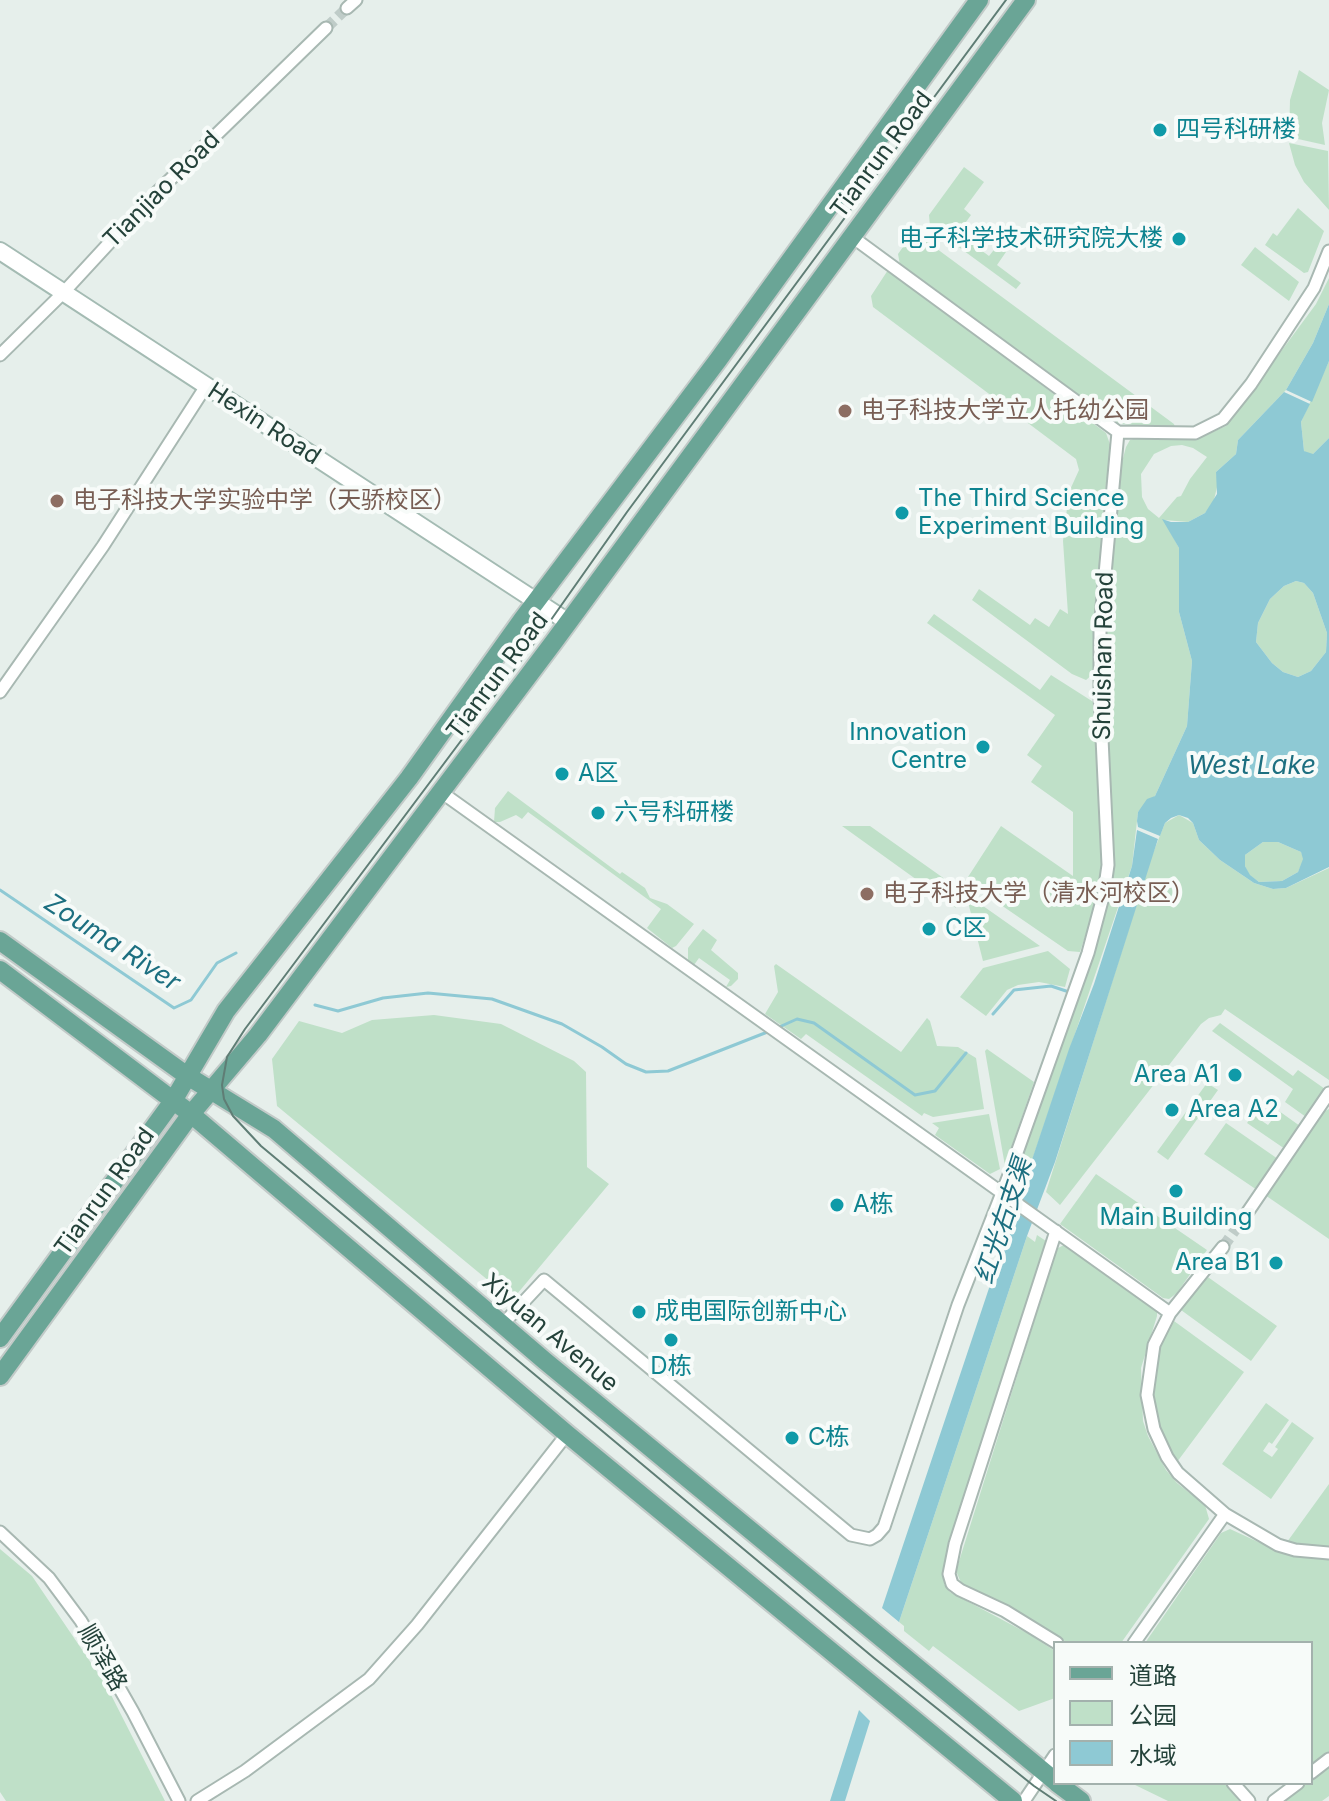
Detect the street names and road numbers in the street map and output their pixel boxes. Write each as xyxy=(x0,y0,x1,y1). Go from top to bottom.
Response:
street label: Tianrun Road xyxy=(825,86,939,224)
street label: Tianjiao Road xyxy=(98,126,226,254)
street label: Hexin Road xyxy=(202,377,326,471)
street label: Shuishan Road xyxy=(1088,571,1120,741)
street label: Tianrun Road xyxy=(441,607,555,745)
street label: Tianrun Road xyxy=(49,1122,161,1262)
street label: Xiyuan Avenue xyxy=(476,1268,624,1398)
street label: 顺泽路 xyxy=(72,1620,132,1696)

